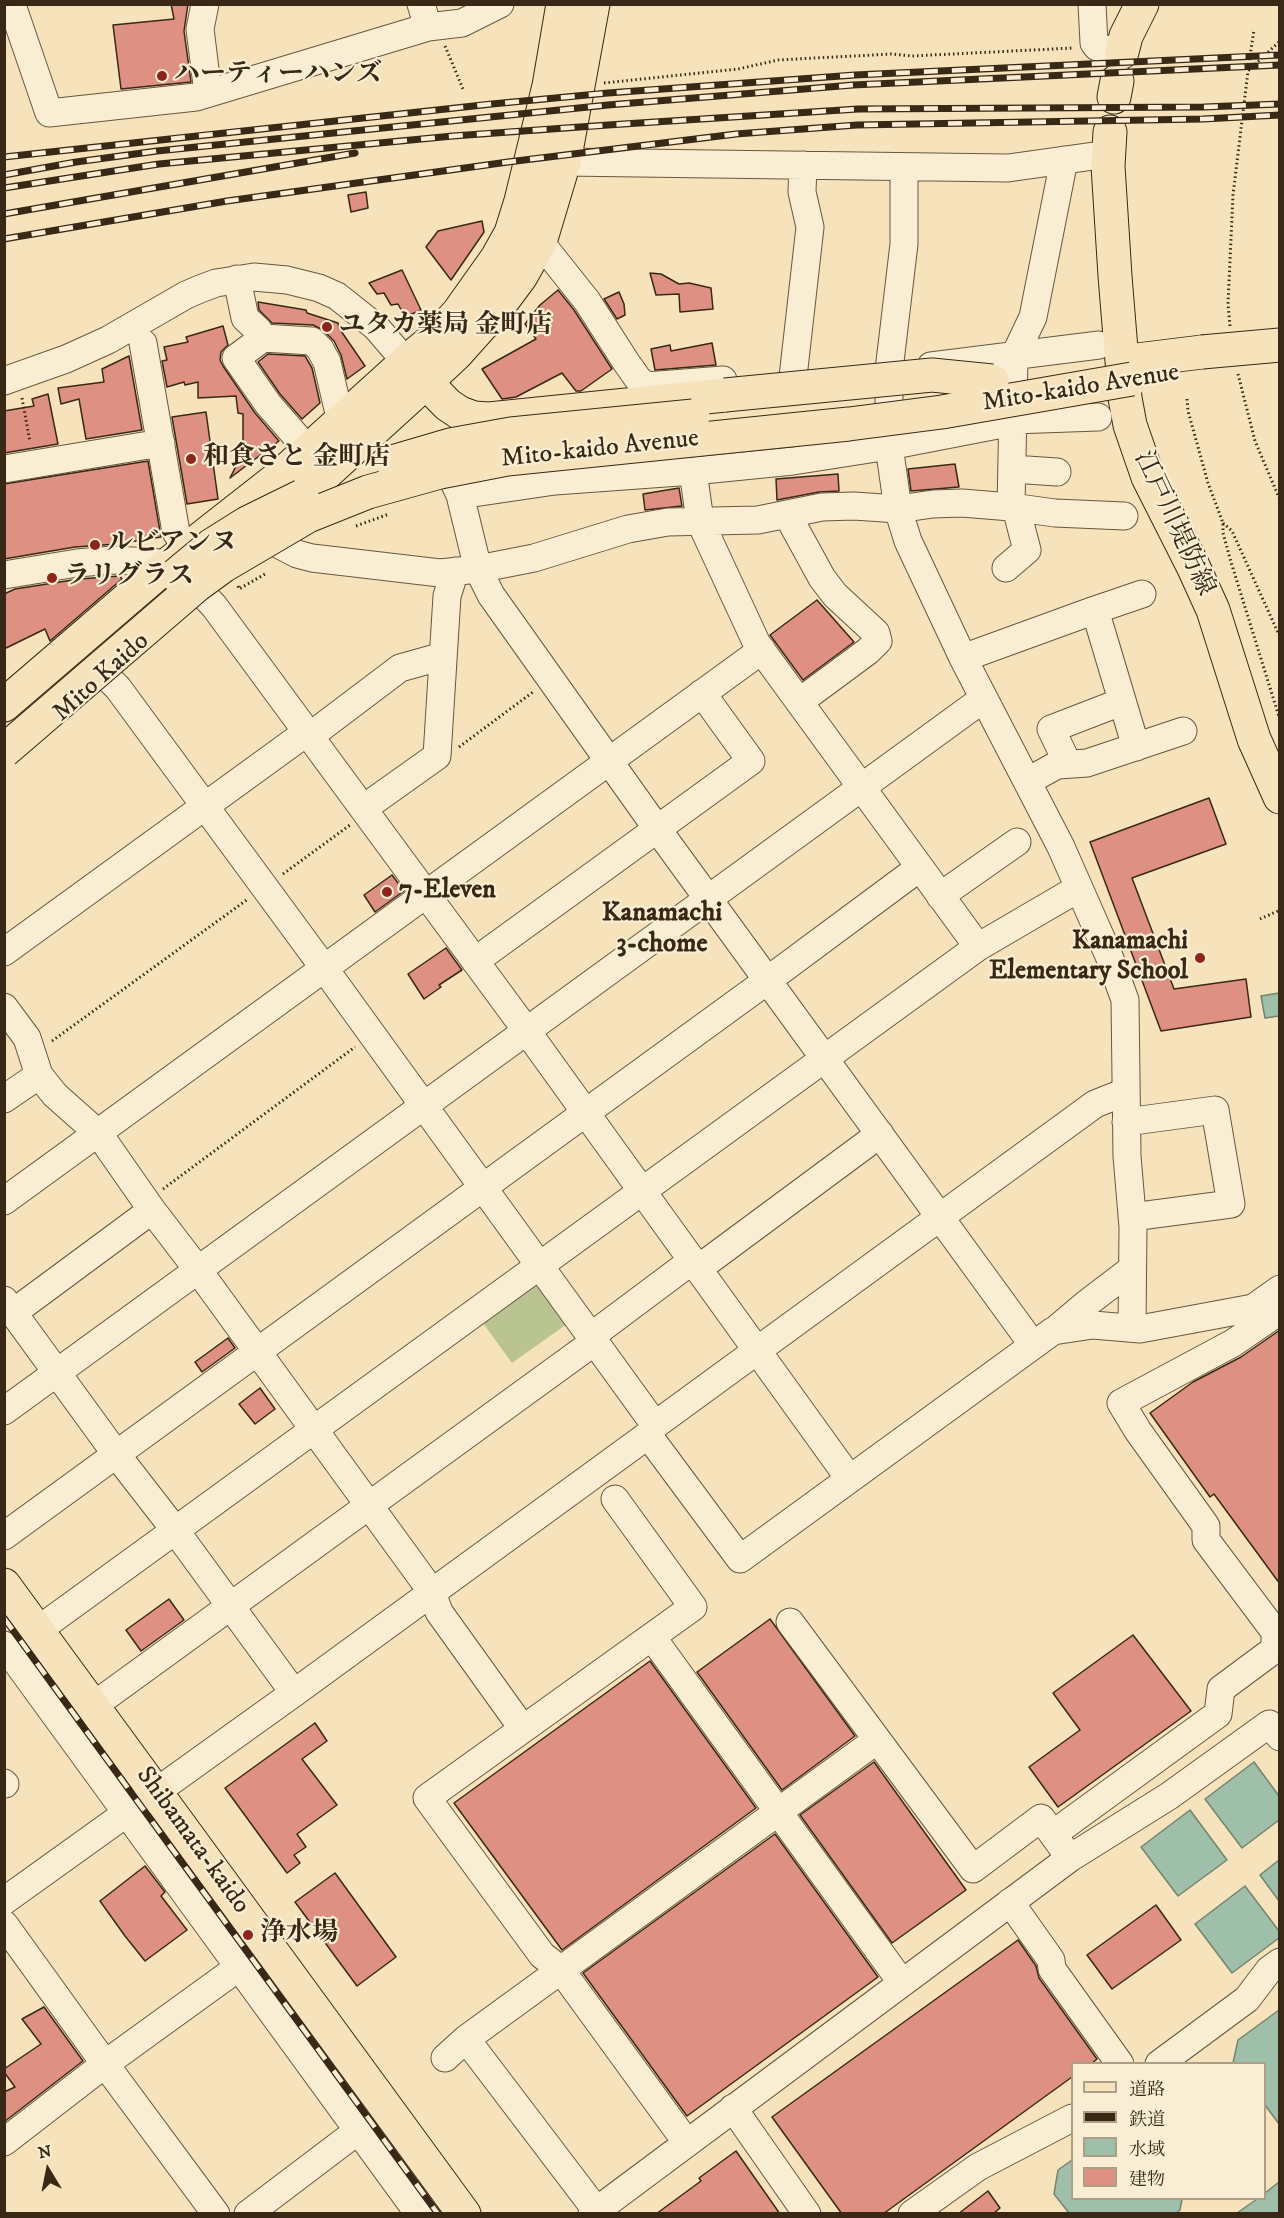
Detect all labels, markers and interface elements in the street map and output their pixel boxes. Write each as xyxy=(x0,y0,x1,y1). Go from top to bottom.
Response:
place label: ハーティーハンズ xyxy=(174,60,382,92)
marker: ハーティーハンズ xyxy=(155,69,169,83)
place label: ユタカ薬局 金町店 xyxy=(339,311,553,343)
marker: ユタカ薬局 金町店 xyxy=(320,320,334,334)
street label: Mito-kaido Avenue xyxy=(980,358,1182,420)
street label: Mito-kaido Avenue xyxy=(500,424,700,476)
place label: 和食さと 金町店 xyxy=(203,443,391,475)
street label: 江戸川堤防線 xyxy=(1126,447,1220,601)
marker: 和食さと 金町店 xyxy=(184,452,198,466)
place label: ルビアンヌ xyxy=(107,529,237,561)
marker: ルビアンヌ xyxy=(88,538,102,552)
place label: ラリグラス xyxy=(64,562,194,594)
marker: ラリグラス xyxy=(45,571,59,585)
street label: Mito Kaido xyxy=(48,627,156,729)
place label: 7-Eleven xyxy=(399,876,496,908)
marker: 7-Eleven xyxy=(380,885,394,899)
district label: Kanamachi 3-chome xyxy=(602,898,722,961)
place label: Kanamachi Elementary School xyxy=(989,927,1188,988)
marker: Kanamachi Elementary School xyxy=(1193,951,1207,965)
street label: Shibamata-kaido xyxy=(128,1761,256,1921)
place label: 浄水場 xyxy=(260,1919,338,1951)
marker: 浄水場 xyxy=(241,1928,255,1942)
legend xyxy=(1071,2062,1266,2200)
text: 道路 xyxy=(1129,2079,1165,2101)
text: 鉄道 xyxy=(1129,2109,1165,2131)
text: 水域 xyxy=(1129,2139,1165,2161)
north arrow xyxy=(18,2140,78,2200)
text: N xyxy=(37,2141,53,2163)
text: 建物 xyxy=(1129,2169,1165,2191)

